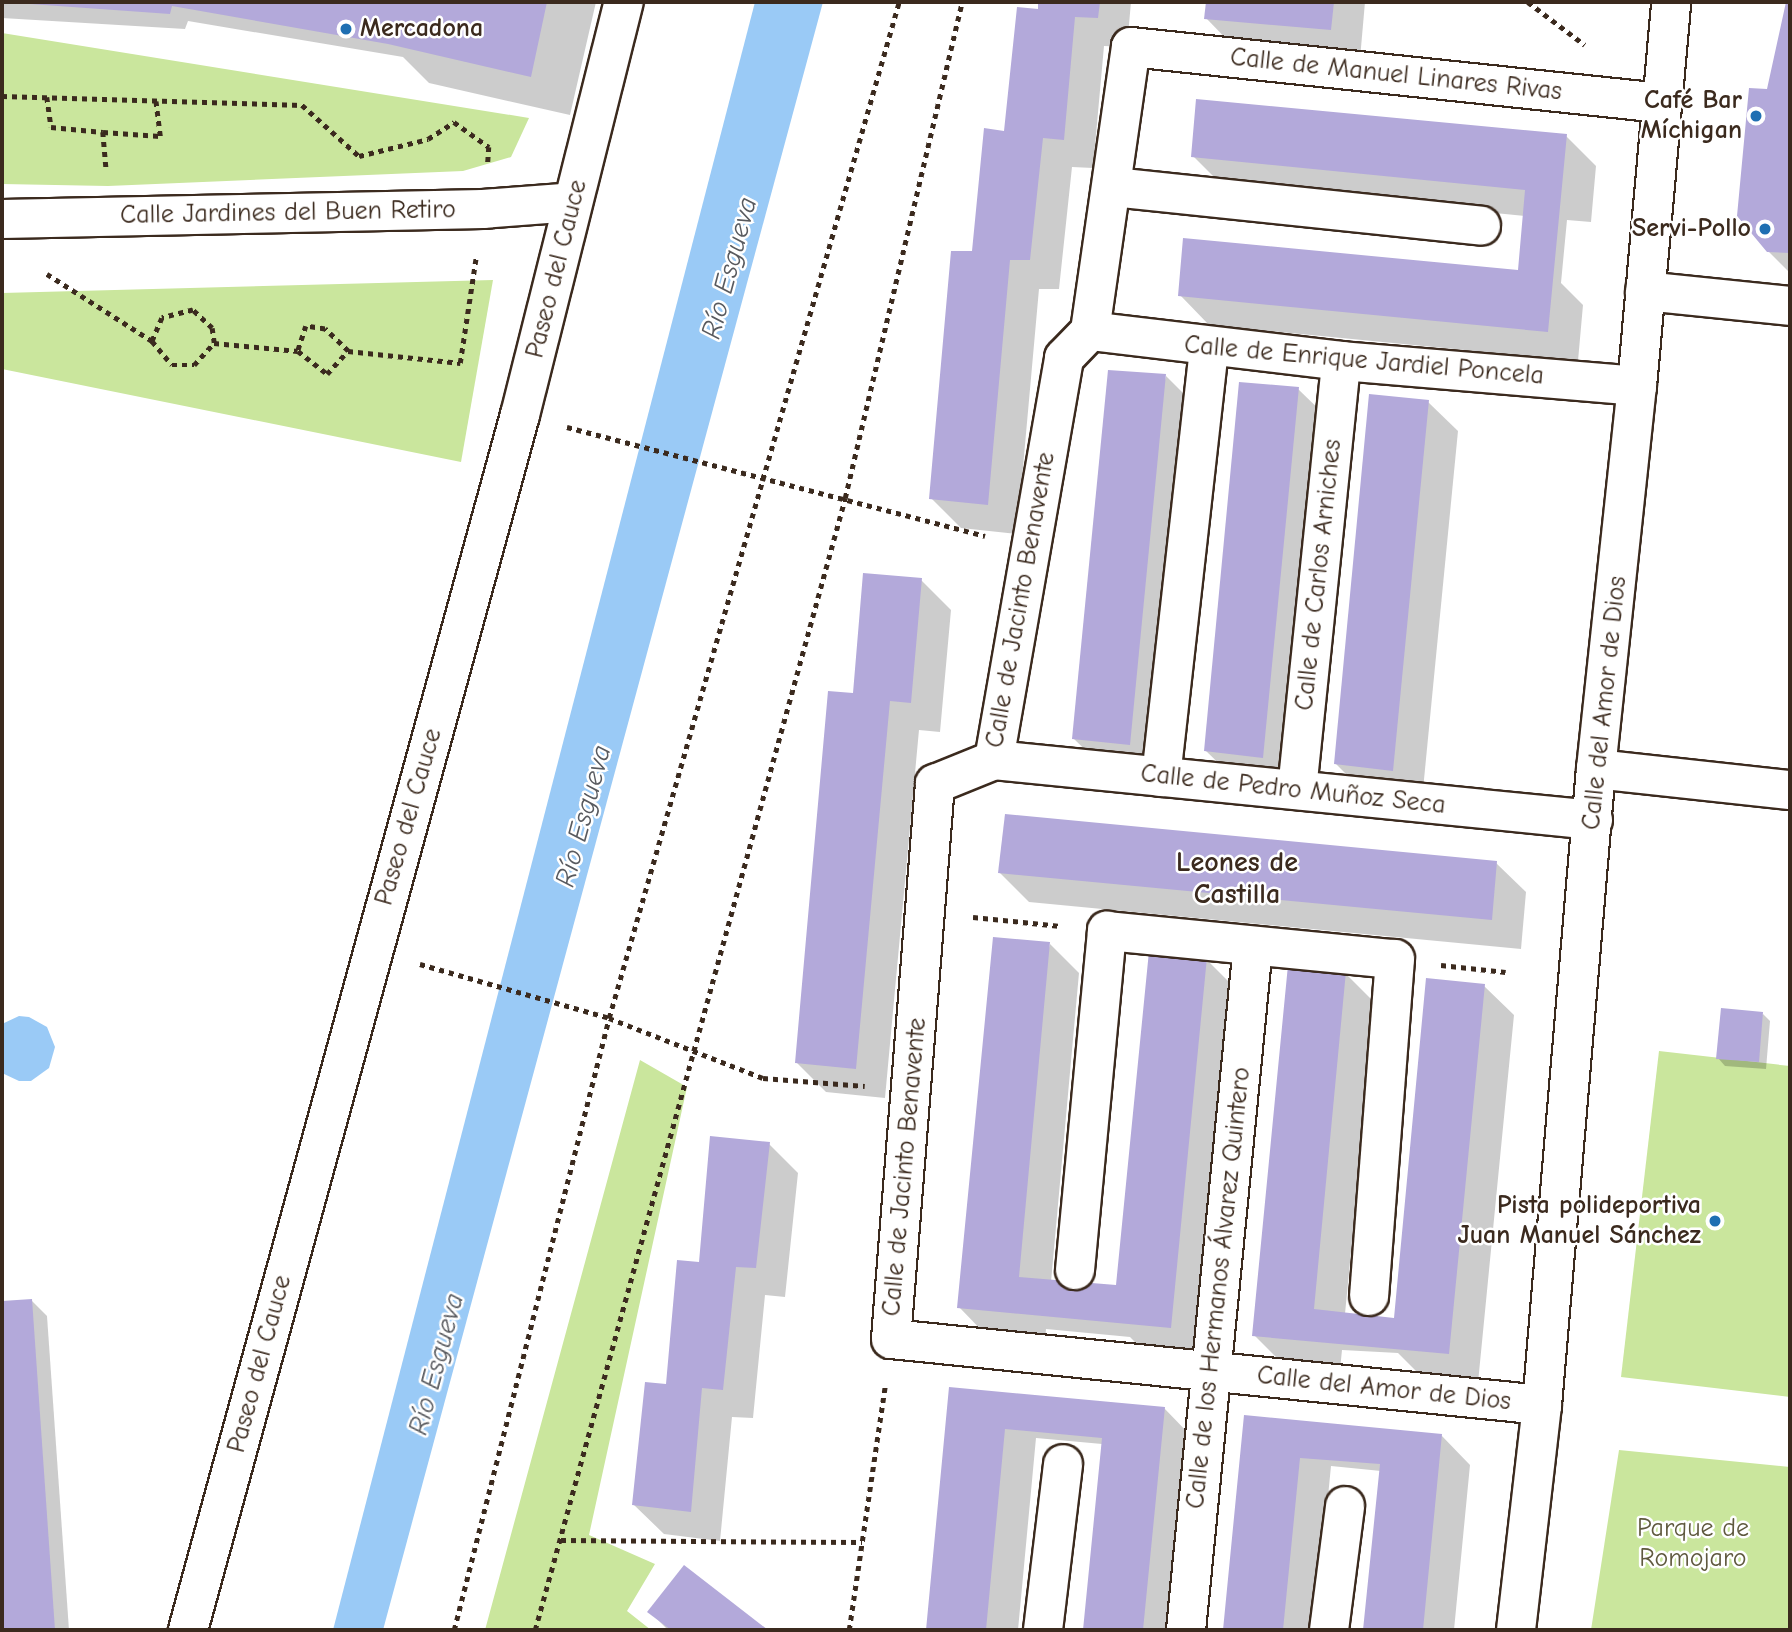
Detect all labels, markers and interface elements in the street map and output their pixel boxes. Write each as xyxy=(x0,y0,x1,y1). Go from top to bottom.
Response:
place label: Mercadona xyxy=(360,13,483,45)
marker: Mercadona xyxy=(338,21,354,37)
street label: Calle de Manuel Linares Rivas xyxy=(1229,42,1563,108)
place label: Café Bar Míchigan xyxy=(1641,85,1742,146)
marker: Café Bar Míchigan xyxy=(1748,108,1764,124)
street label: Paseo del Cauce xyxy=(520,177,594,361)
street label: Calle Jardines del Buen Retiro xyxy=(120,194,456,232)
water label: Río Esgueva xyxy=(694,194,764,342)
place label: Servi-Pollo xyxy=(1632,213,1751,245)
marker: Servi-Pollo xyxy=(1757,221,1773,237)
street label: Calle de Enrique Jardiel Poncela xyxy=(1183,330,1545,392)
street label: Calle de Carlos Arniches xyxy=(1289,438,1349,712)
street label: Calle de Jacinto Benavente xyxy=(980,450,1062,750)
street label: Calle del Amor de Dios xyxy=(1576,574,1634,832)
street label: Paseo del Cauce xyxy=(369,725,449,909)
water label: Río Esgueva xyxy=(548,742,618,890)
street label: Calle de Pedro Muñoz Seca xyxy=(1139,758,1447,822)
district label: Leones de Castilla xyxy=(1176,845,1298,911)
street label: Calle de Jacinto Benavente xyxy=(876,1016,934,1318)
street label: Calle de los Hermanos Álvarez Quintero xyxy=(1180,1066,1258,1510)
place label: Pista polideportiva Juan Manuel Sánchez xyxy=(1457,1190,1701,1252)
marker: Pista polideportiva Juan Manuel Sánchez xyxy=(1707,1213,1723,1229)
street label: Paseo del Cauce xyxy=(221,1272,299,1456)
water label: Río Esgueva xyxy=(401,1290,471,1438)
street label: Calle del Amor de Dios xyxy=(1255,1360,1513,1418)
park label: Parque de Romojaro xyxy=(1637,1513,1749,1574)

